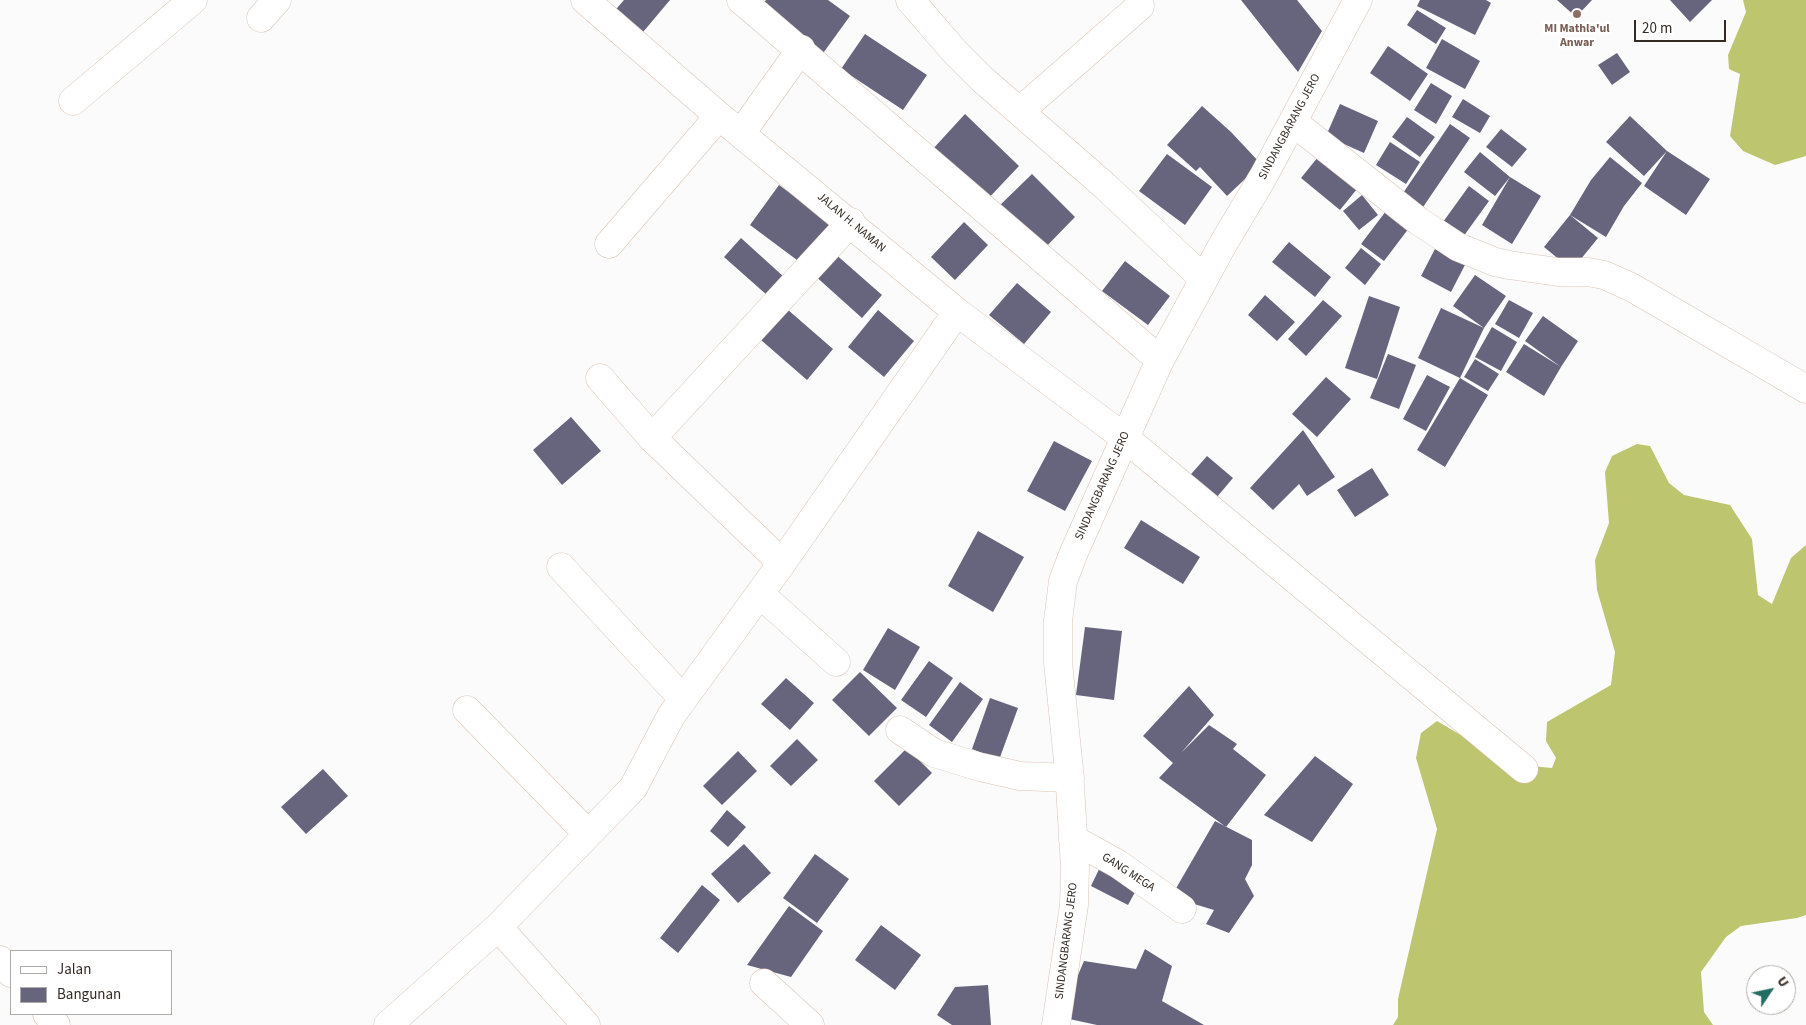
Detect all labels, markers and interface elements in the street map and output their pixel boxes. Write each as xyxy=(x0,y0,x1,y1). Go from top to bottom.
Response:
marker: MI Mathla'ul Anwar xyxy=(1571,8,1583,20)
scale bar xyxy=(1636,10,1728,42)
text: 20 m xyxy=(1642,18,1672,39)
place label: MI Mathla'ul Anwar xyxy=(1544,22,1610,50)
street label: SINDANGBARANG JERO xyxy=(1256,72,1324,182)
street label: JALAN H. NAMAN xyxy=(814,190,888,256)
street label: SINDANGBARANG JERO xyxy=(1073,429,1133,543)
street label: GANG MEGA xyxy=(1099,851,1157,895)
street label: SINDANGBARANG JERO xyxy=(1053,882,1081,1000)
legend xyxy=(10,950,172,1015)
text: Jalan xyxy=(57,959,91,980)
north arrow xyxy=(1746,965,1796,1015)
text: U xyxy=(1772,973,1794,992)
text: Bangunan xyxy=(57,984,121,1005)

